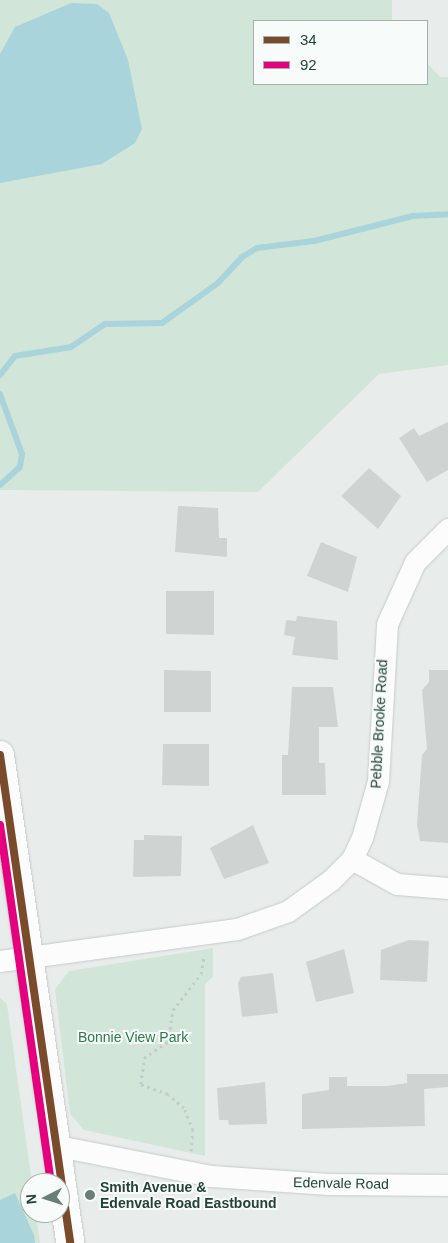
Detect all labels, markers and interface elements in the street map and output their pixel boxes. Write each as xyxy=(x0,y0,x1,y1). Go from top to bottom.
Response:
legend xyxy=(253,20,428,85)
text: 34 xyxy=(300,31,317,48)
text: 92 xyxy=(300,56,317,73)
street label: Pebble Brooke Road xyxy=(367,659,391,789)
park label: Bonnie View Park xyxy=(78,1029,188,1045)
north arrow xyxy=(20,1173,70,1223)
street label: Edenvale Road xyxy=(293,1174,389,1192)
place label: Smith Avenue & Edenvale Road Eastbound xyxy=(100,1179,277,1212)
marker: Smith Avenue & Edenvale Road Eastbound xyxy=(84,1189,96,1201)
text: N xyxy=(23,1193,39,1205)

